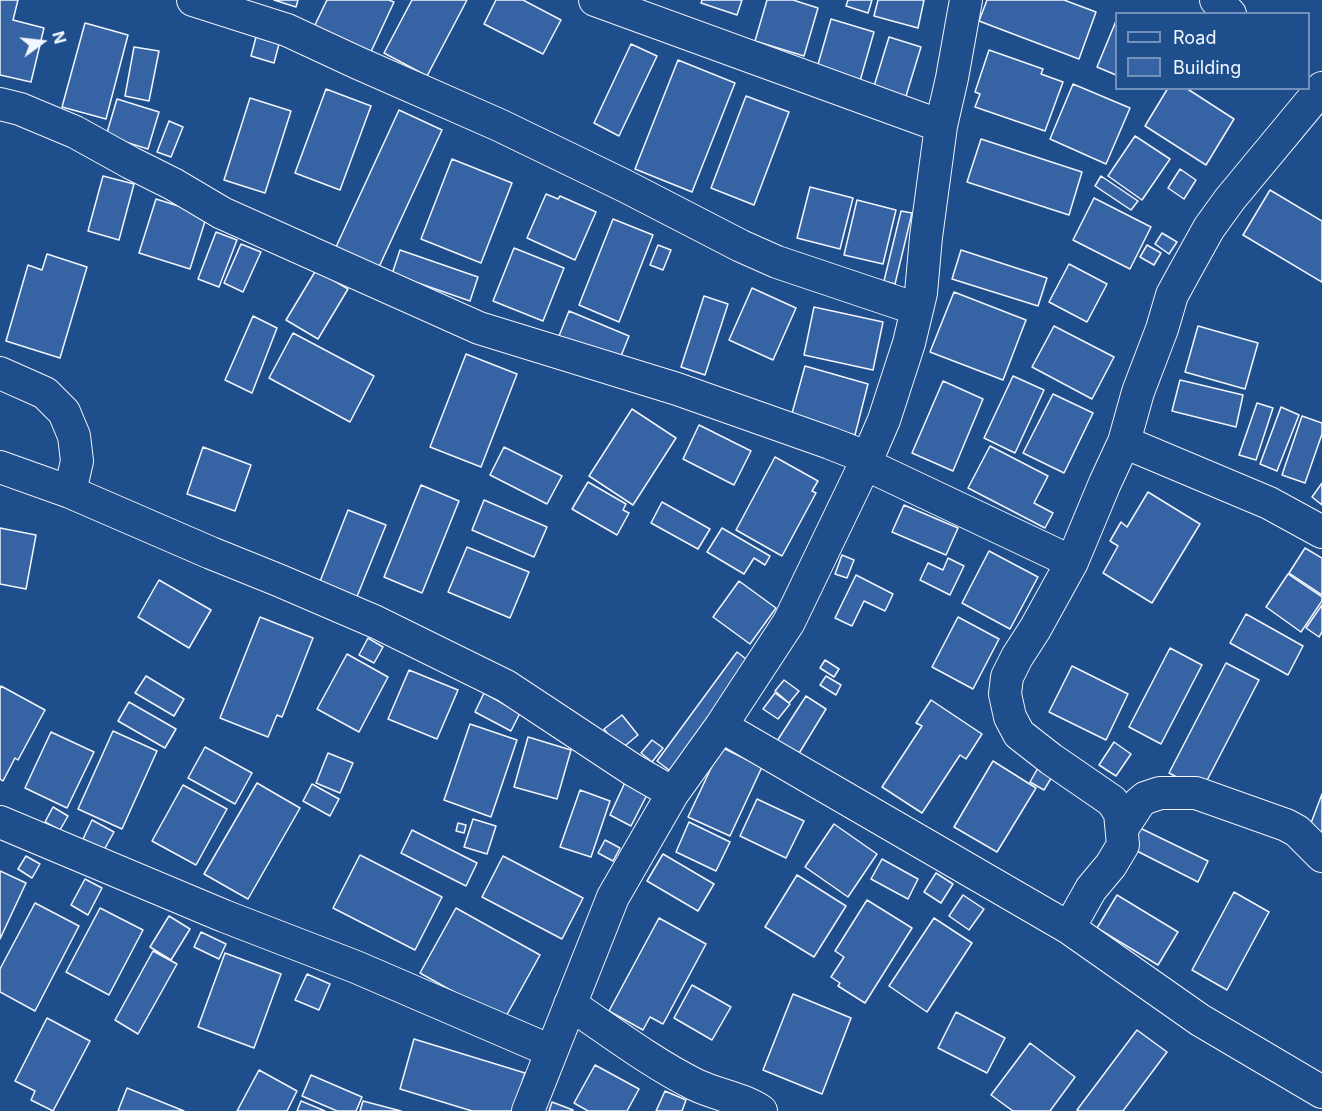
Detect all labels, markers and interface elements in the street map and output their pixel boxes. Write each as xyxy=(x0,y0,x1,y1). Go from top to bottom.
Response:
north arrow xyxy=(12,12,72,72)
legend xyxy=(1115,12,1310,90)
text: Road xyxy=(1173,27,1216,48)
text: N xyxy=(48,29,71,46)
text: Building xyxy=(1173,57,1241,78)

